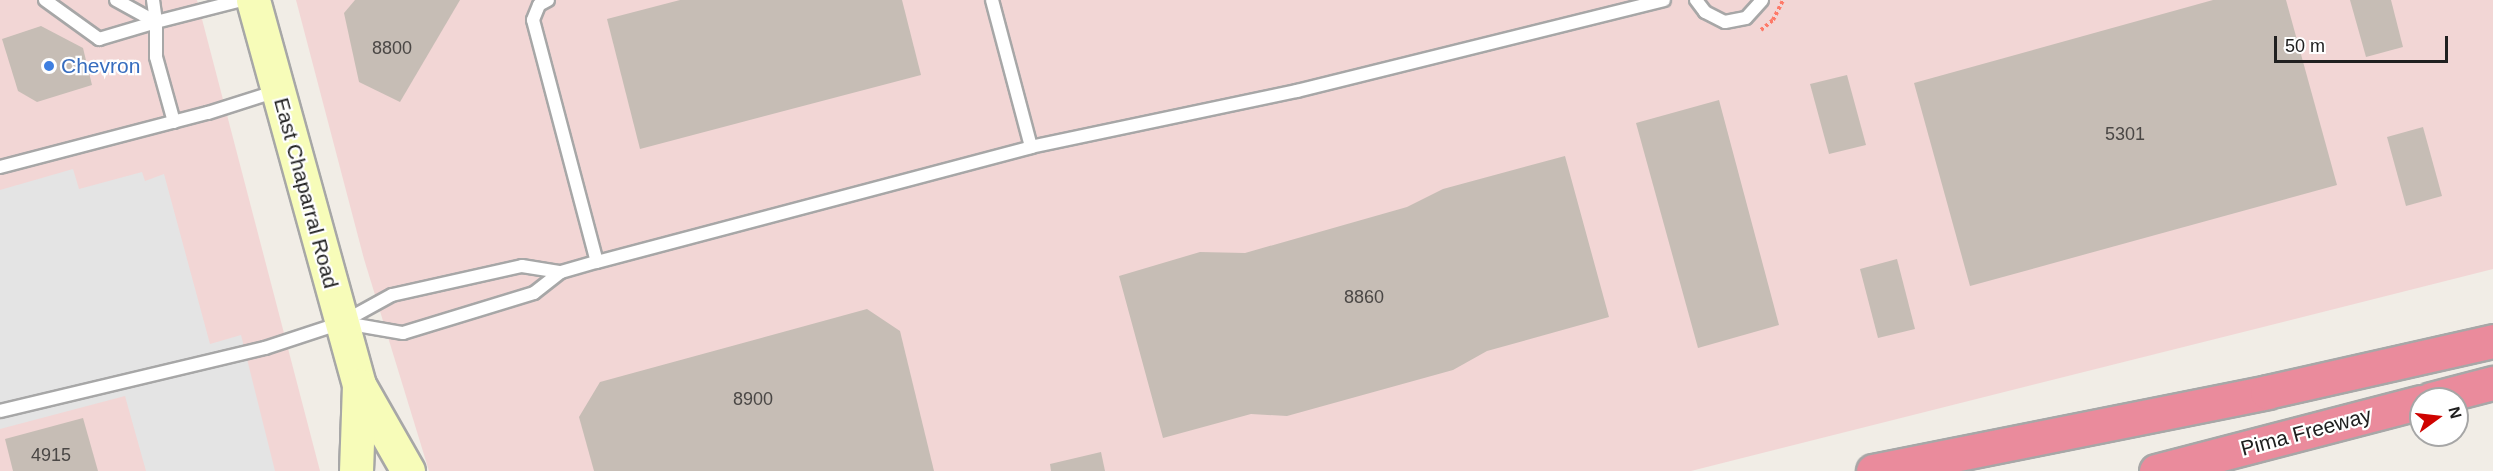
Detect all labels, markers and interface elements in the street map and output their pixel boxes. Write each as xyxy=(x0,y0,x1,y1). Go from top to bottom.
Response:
scale bar xyxy=(2277,24,2451,62)
text: 50 m xyxy=(2285,36,2325,56)
house number: 8800 xyxy=(372,37,412,59)
place label: Chevron xyxy=(61,53,140,79)
marker: Chevron xyxy=(42,59,56,73)
street label: East Chaparral Road xyxy=(268,95,344,291)
house number: 5301 xyxy=(2105,123,2145,145)
house number: 8860 xyxy=(1344,286,1384,308)
north arrow xyxy=(2409,387,2469,447)
house number: 8900 xyxy=(733,388,773,410)
street label: Pima Freeway xyxy=(2238,402,2374,462)
text: N xyxy=(2445,405,2465,421)
house number: 4915 xyxy=(31,444,71,466)

